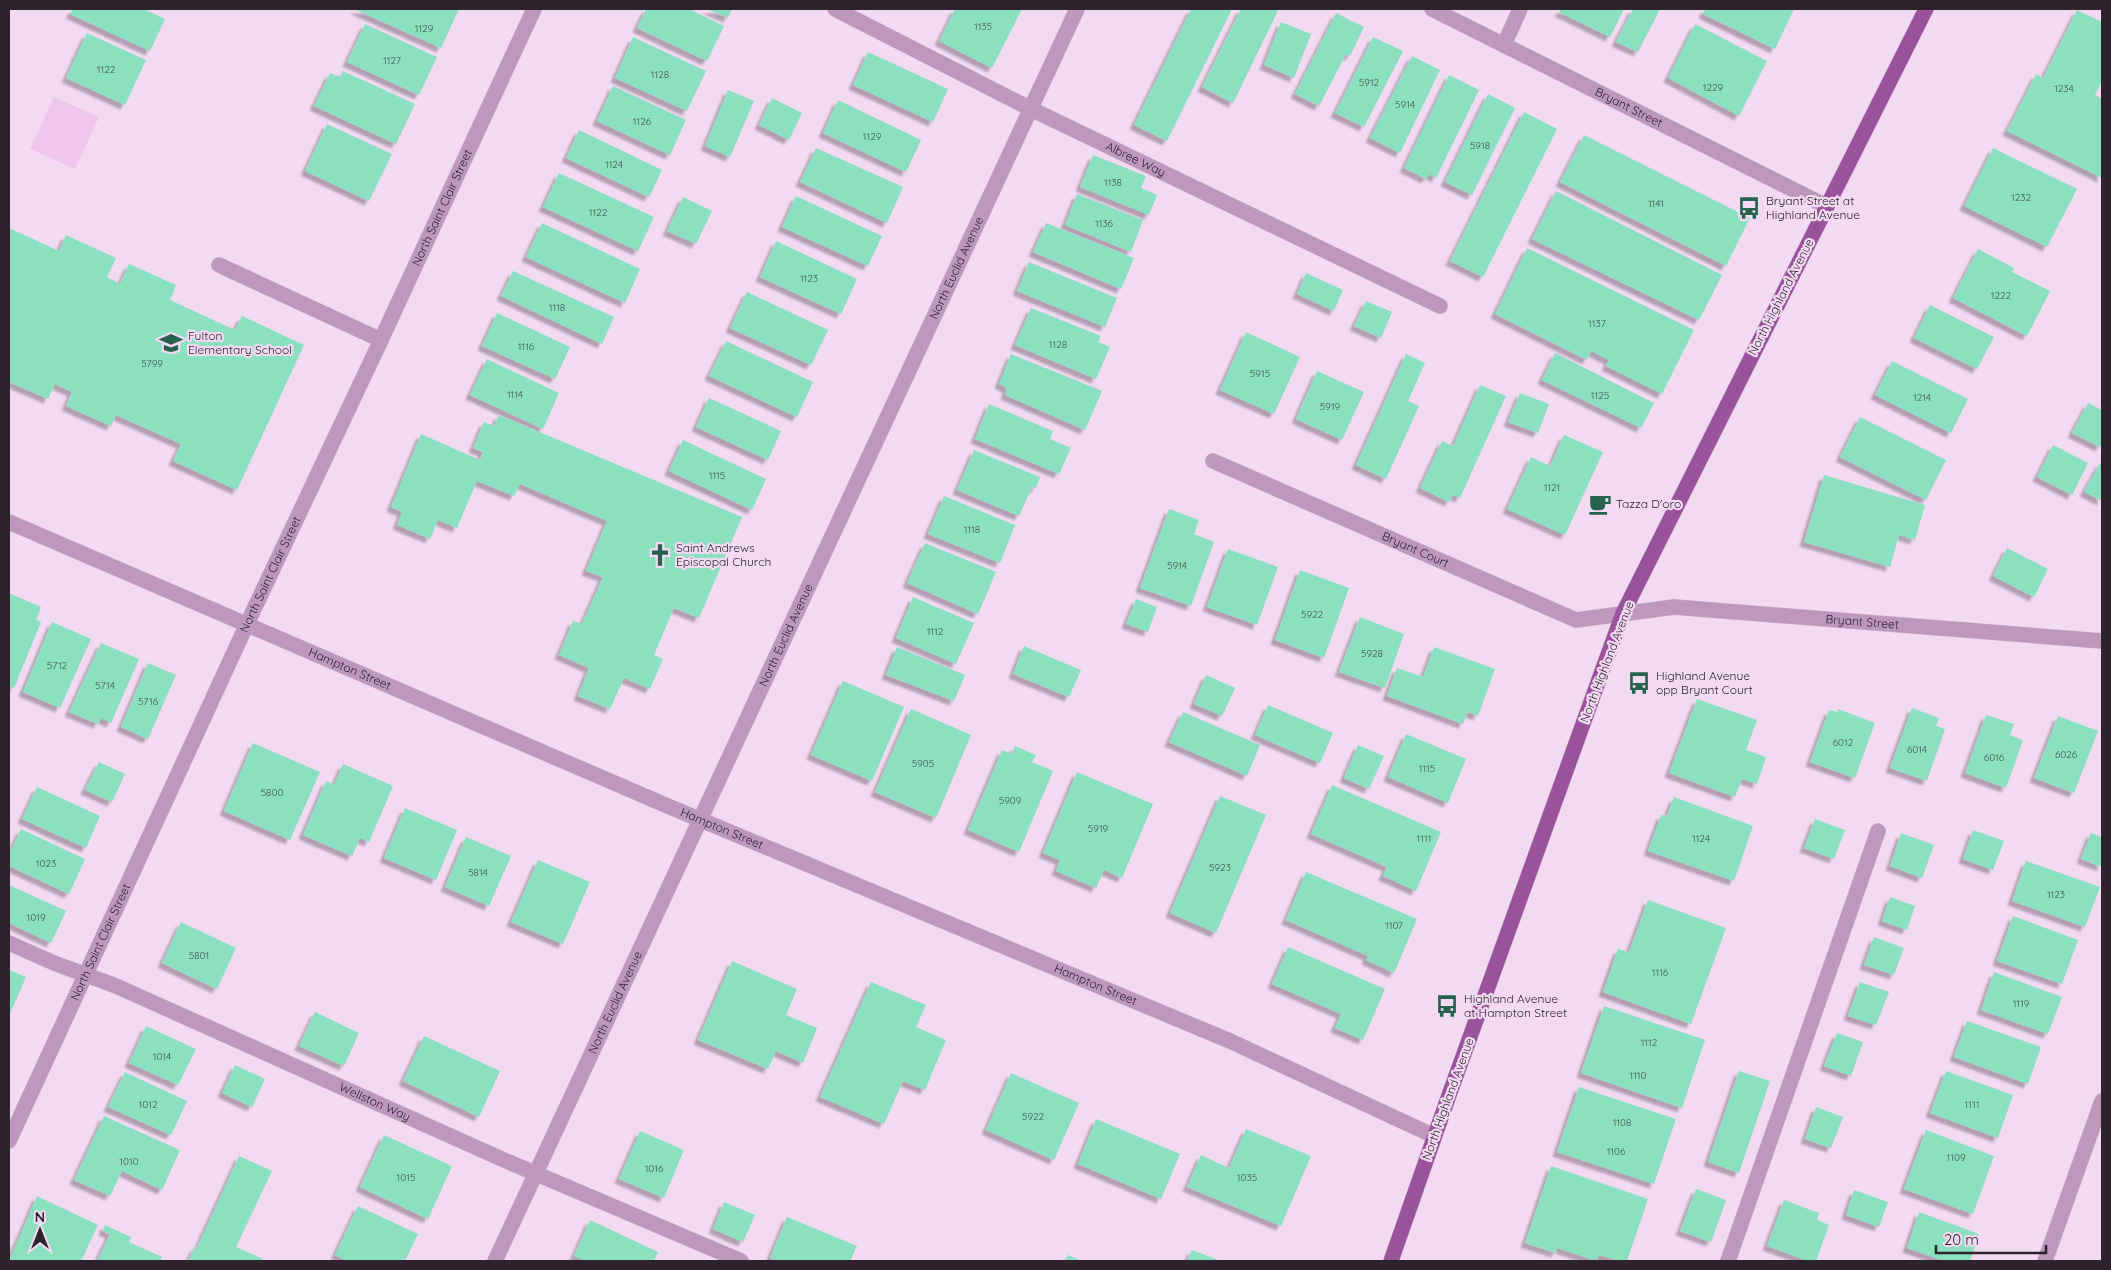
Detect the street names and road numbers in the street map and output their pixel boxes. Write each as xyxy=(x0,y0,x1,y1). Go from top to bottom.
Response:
street label: Bryant Street xyxy=(1593,84,1665,130)
street label: Albree Way xyxy=(1103,138,1168,180)
street label: North Saint Clair Street xyxy=(408,147,475,268)
street label: North Euclid Avenue xyxy=(926,214,987,322)
street label: North Highland Avenue xyxy=(1745,236,1817,358)
street label: North Saint Clair Street xyxy=(236,514,304,635)
street label: Bryant Court xyxy=(1380,528,1451,570)
street label: North Euclid Avenue xyxy=(755,581,816,689)
street label: North Highland Avenue xyxy=(1576,599,1637,725)
street label: Bryant Street xyxy=(1825,611,1900,632)
street label: Hampton Street xyxy=(306,644,393,693)
street label: Hampton Street xyxy=(678,804,766,852)
street label: North Saint Clair Street xyxy=(67,881,133,1003)
street label: North Euclid Avenue xyxy=(584,948,645,1056)
street label: Hampton Street xyxy=(1052,960,1139,1008)
street label: North Highland Avenue xyxy=(1418,1036,1477,1162)
street label: Wellston Way xyxy=(337,1079,413,1124)

